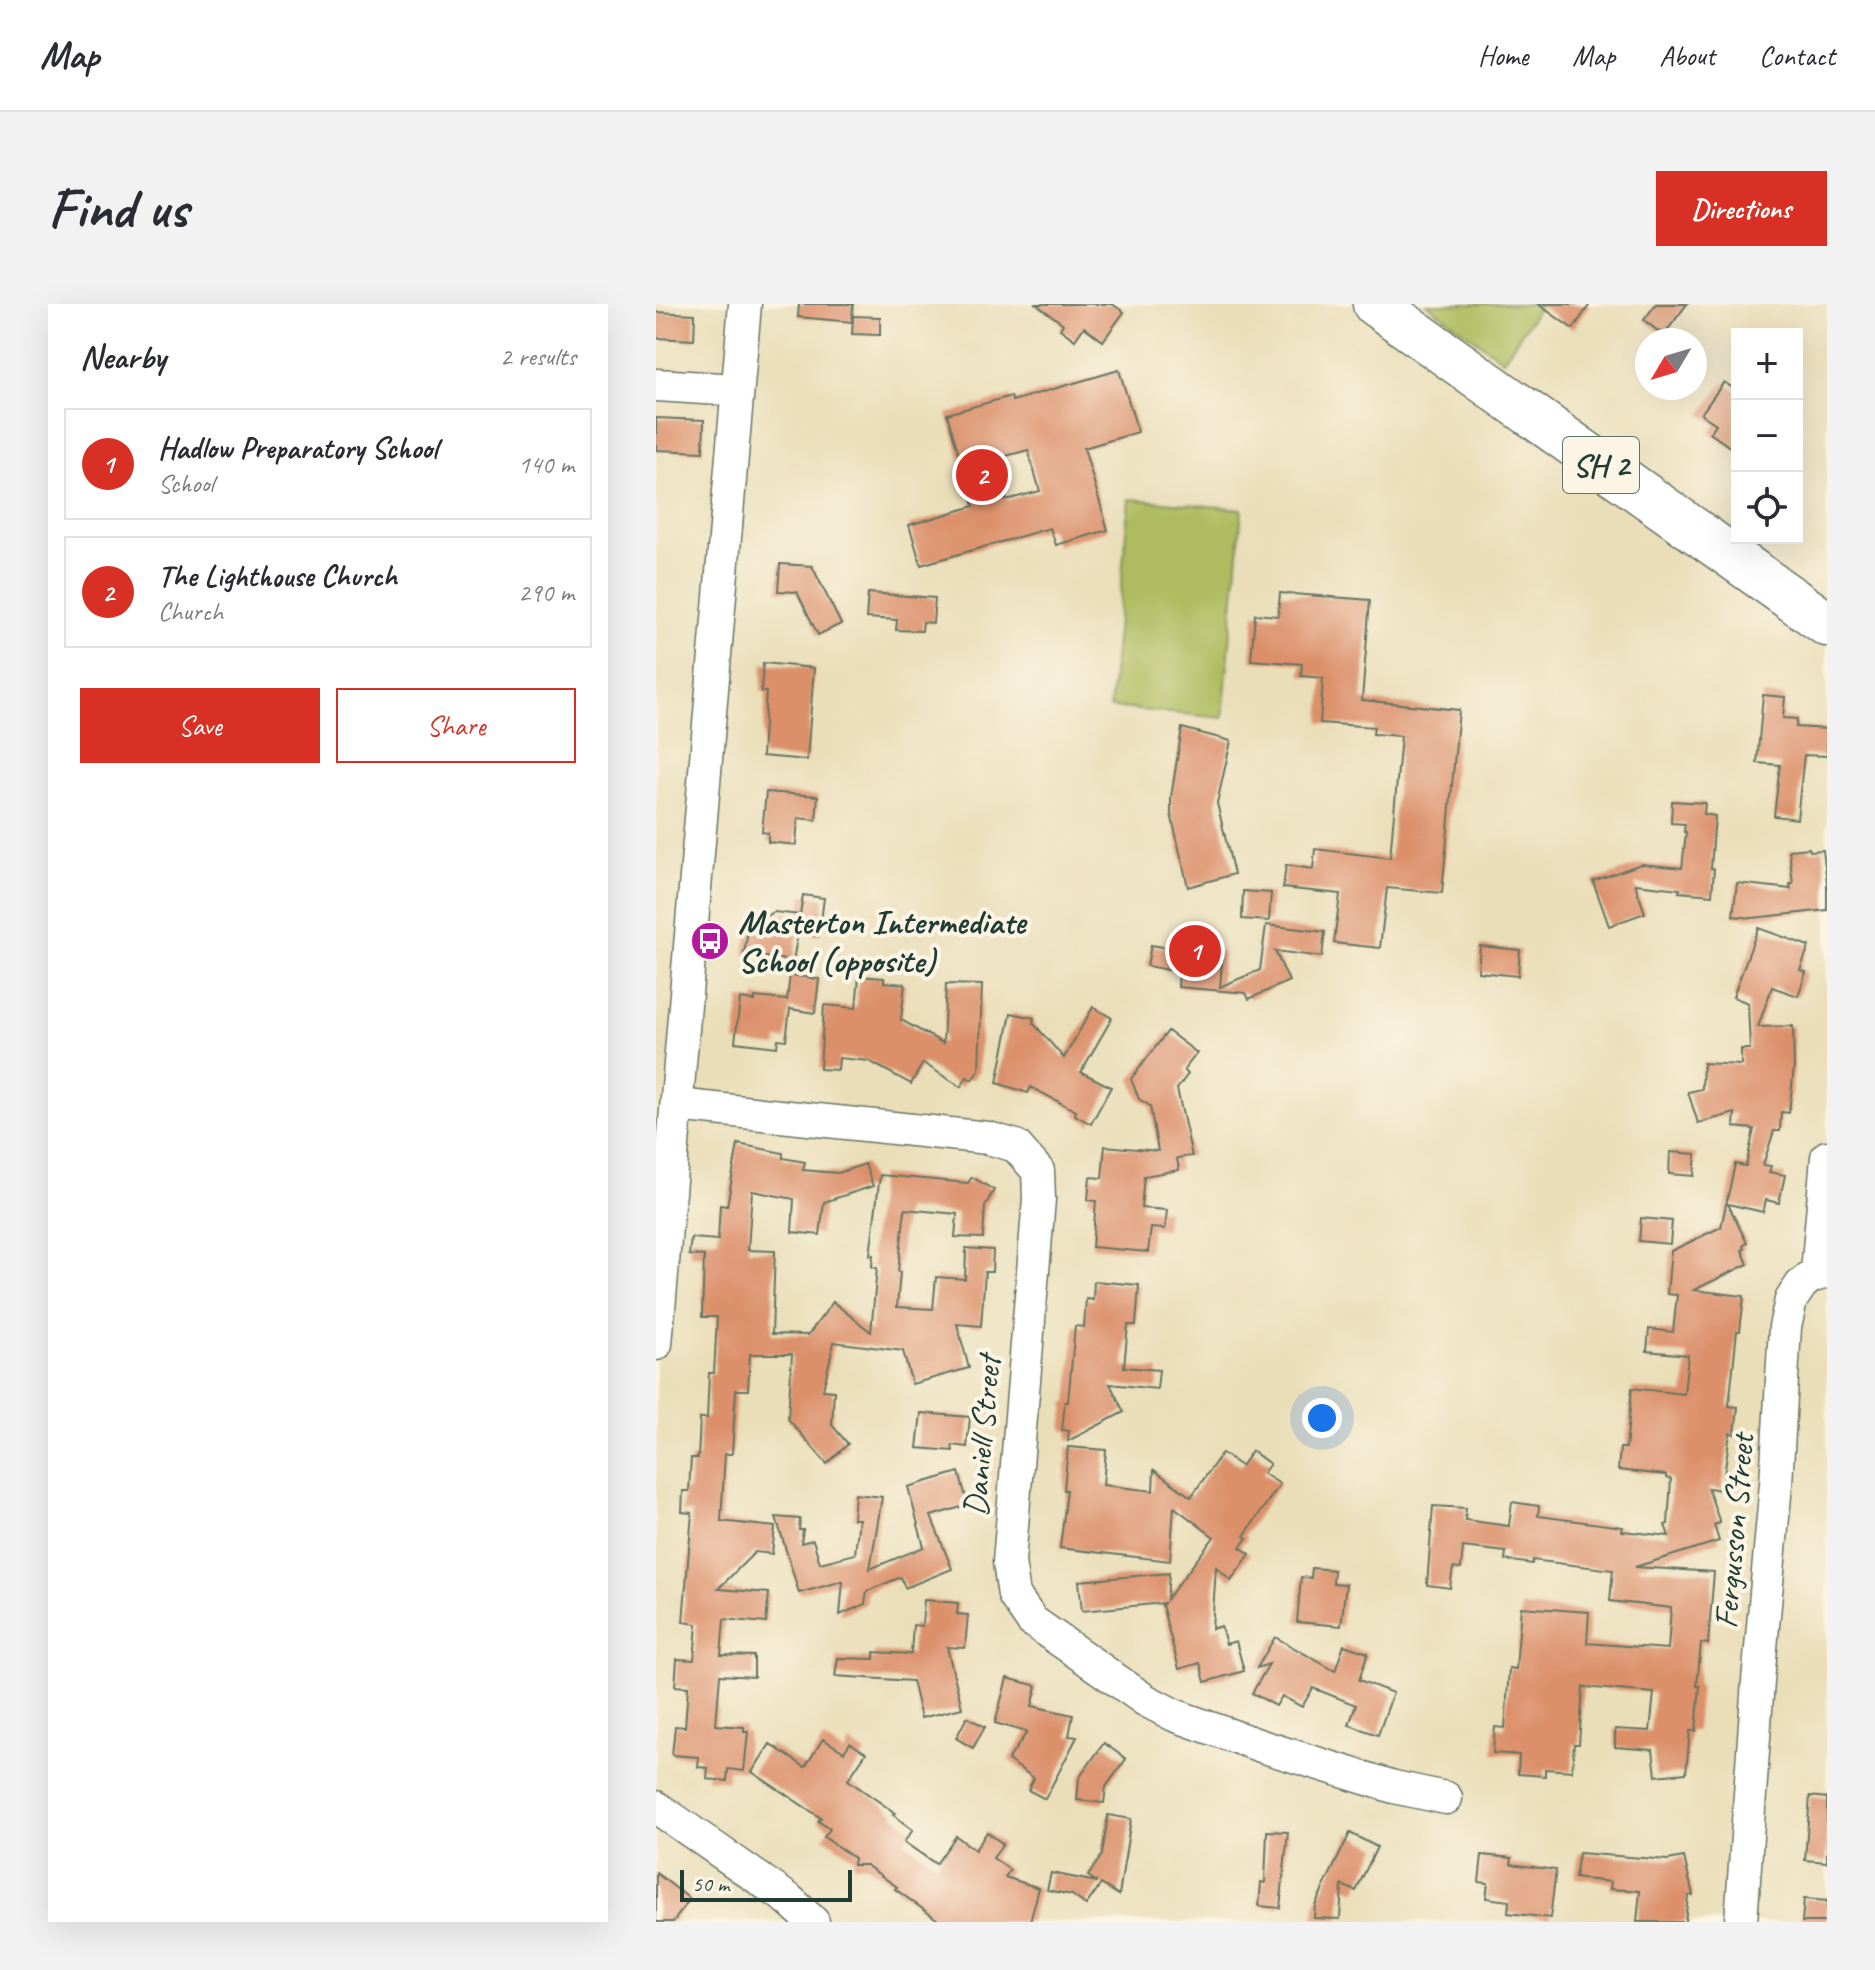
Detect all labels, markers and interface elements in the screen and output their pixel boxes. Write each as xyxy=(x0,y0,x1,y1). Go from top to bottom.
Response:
text: Map xyxy=(40,32,99,79)
text: Home xyxy=(1478,38,1528,73)
text: Map xyxy=(1572,38,1615,73)
text: About xyxy=(1659,38,1715,73)
text: Contact xyxy=(1759,38,1835,73)
button: Directions xyxy=(1656,171,1827,246)
text: Find us xyxy=(48,173,188,244)
north arrow xyxy=(1635,328,1707,400)
map controls xyxy=(1731,328,1803,544)
button: + xyxy=(1731,328,1803,400)
text: Nearby xyxy=(80,335,166,378)
text: 2 results xyxy=(500,340,576,373)
button: − xyxy=(1731,400,1803,472)
text: Hadlow Preparatory School xyxy=(158,429,438,467)
road number: SH 2 xyxy=(1563,437,1639,493)
pin: 2 xyxy=(956,445,1008,505)
text: 1 xyxy=(102,448,114,481)
text: 140 m xyxy=(518,448,574,481)
text: School xyxy=(158,467,214,500)
button: locate xyxy=(1731,472,1803,544)
text: The Lighthouse Church xyxy=(158,557,397,595)
text: 2 xyxy=(102,576,114,609)
text: 290 m xyxy=(518,576,574,609)
text: Church xyxy=(158,595,223,628)
button: Save xyxy=(80,688,320,763)
button: Share xyxy=(336,688,576,763)
place label: Masterton Intermediate School (opposite) xyxy=(738,900,1028,982)
bus stop icon: Masterton Intermediate School (opposite) xyxy=(689,920,731,962)
pin: 1 xyxy=(1169,921,1221,981)
street label: Daniell Street xyxy=(953,1349,1010,1518)
your location xyxy=(1302,1398,1342,1438)
street label: Fergusson Street xyxy=(1704,1428,1764,1630)
scale bar xyxy=(680,1866,852,1902)
text: 50 m xyxy=(692,1870,729,1898)

